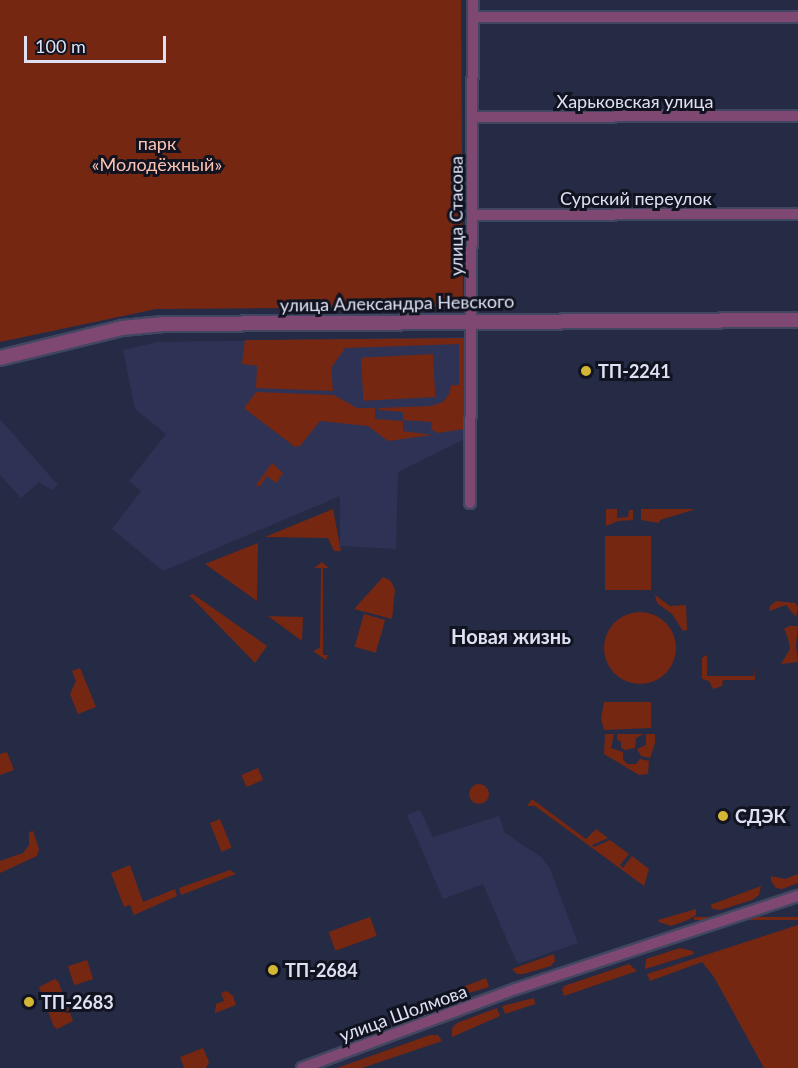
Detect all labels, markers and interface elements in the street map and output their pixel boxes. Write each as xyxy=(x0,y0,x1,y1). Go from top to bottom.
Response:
scale bar xyxy=(27,24,170,62)
text: 100 m xyxy=(35,35,86,57)
street label: Харьковская улица xyxy=(557,90,713,112)
park label: парк «Молодёжный» xyxy=(92,133,222,176)
street label: улица Стасова xyxy=(445,156,467,276)
street label: Сурский переулок xyxy=(560,187,712,209)
street label: улица Александра Невского xyxy=(280,290,514,316)
place label: ТП-2241 xyxy=(598,360,671,382)
marker: ТП-2241 xyxy=(579,364,593,378)
district label: Новая жизнь xyxy=(451,624,571,648)
place label: СДЭК xyxy=(735,805,786,827)
marker: СДЭК xyxy=(716,809,730,823)
place label: ТП-2684 xyxy=(285,959,358,981)
marker: ТП-2684 xyxy=(266,963,280,977)
street label: улица Шолмова xyxy=(336,980,470,1046)
place label: ТП-2683 xyxy=(41,991,114,1013)
marker: ТП-2683 xyxy=(22,995,36,1009)

